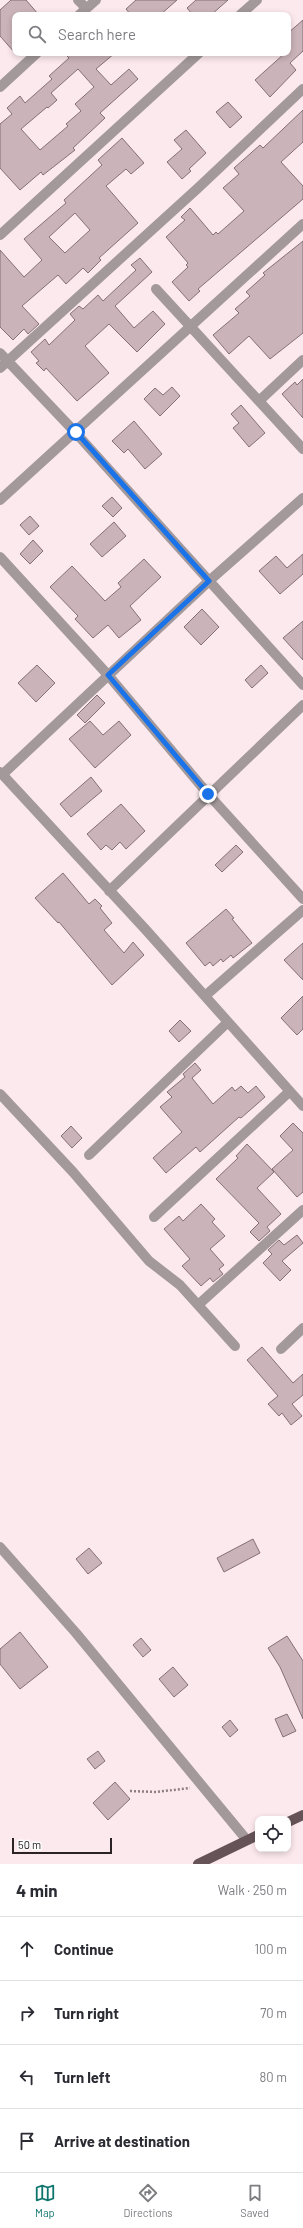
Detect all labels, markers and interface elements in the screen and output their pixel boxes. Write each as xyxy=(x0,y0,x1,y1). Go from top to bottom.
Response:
search box xyxy=(12,12,291,56)
icon: search xyxy=(26,23,48,45)
text: Search here xyxy=(58,25,136,43)
route start xyxy=(67,423,85,441)
route end xyxy=(199,785,217,803)
map controls xyxy=(255,1816,291,1852)
button: locate xyxy=(255,1816,291,1852)
scale bar xyxy=(12,1836,112,1855)
text: 50 m xyxy=(18,1838,41,1851)
text: 4 min xyxy=(16,1880,58,1900)
text: Walk · 250 m xyxy=(218,1882,287,1898)
icon: ahead xyxy=(16,1938,38,1960)
text: Continue xyxy=(54,1940,114,1958)
text: 100 m xyxy=(254,1941,287,1957)
icon: right xyxy=(16,2002,38,2024)
text: Turn right xyxy=(54,2004,119,2022)
text: 70 m xyxy=(260,2005,287,2021)
icon: left xyxy=(16,2066,38,2088)
text: Turn left xyxy=(54,2068,110,2086)
text: 80 m xyxy=(260,2069,287,2085)
icon: arrive xyxy=(16,2130,38,2152)
text: Arrive at destination xyxy=(54,2132,190,2150)
tab: Map xyxy=(34,2182,56,2219)
tab: Directions xyxy=(123,2182,173,2219)
tab: Saved xyxy=(240,2182,269,2219)

